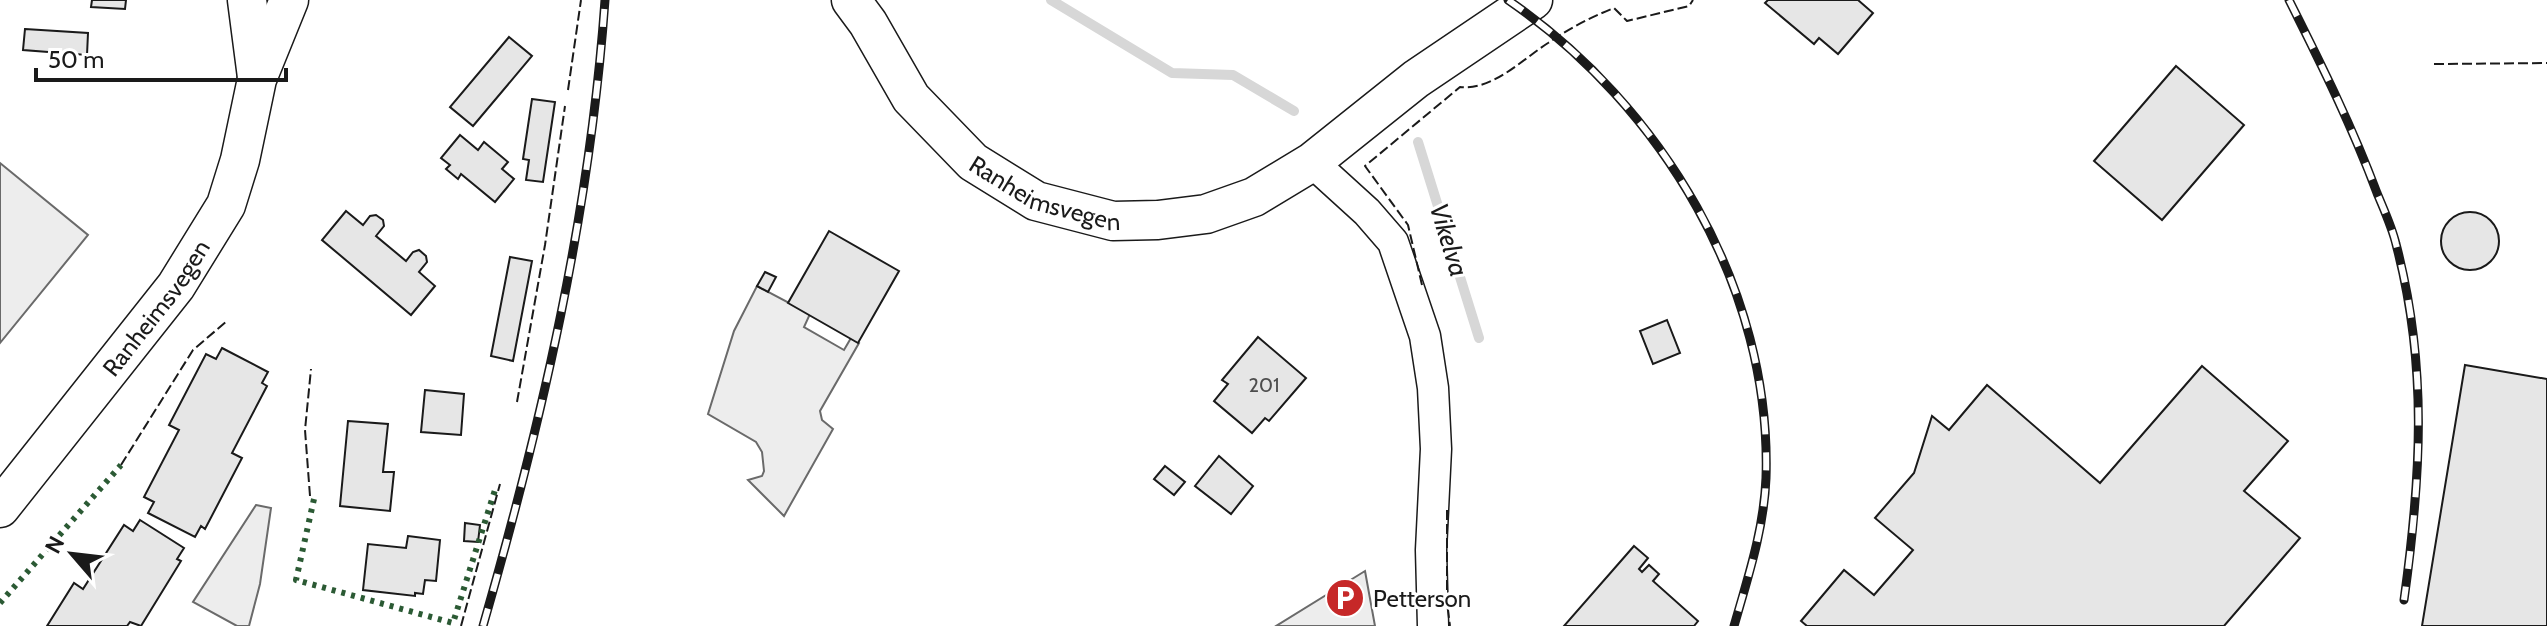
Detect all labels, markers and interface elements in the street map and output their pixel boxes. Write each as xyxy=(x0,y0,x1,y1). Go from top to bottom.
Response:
scale bar xyxy=(36,32,286,82)
text: 50 m xyxy=(48,45,104,74)
street label: Ranheimsvegen xyxy=(964,149,1121,236)
water label: Vikelva xyxy=(1423,200,1475,280)
street label: Ranheimsvegen xyxy=(96,234,216,382)
house number: 201 xyxy=(1249,373,1279,397)
north arrow xyxy=(32,514,112,594)
text: N xyxy=(39,532,70,558)
parking icon: Petterson xyxy=(1324,577,1366,619)
place label: Petterson xyxy=(1373,584,1471,613)

